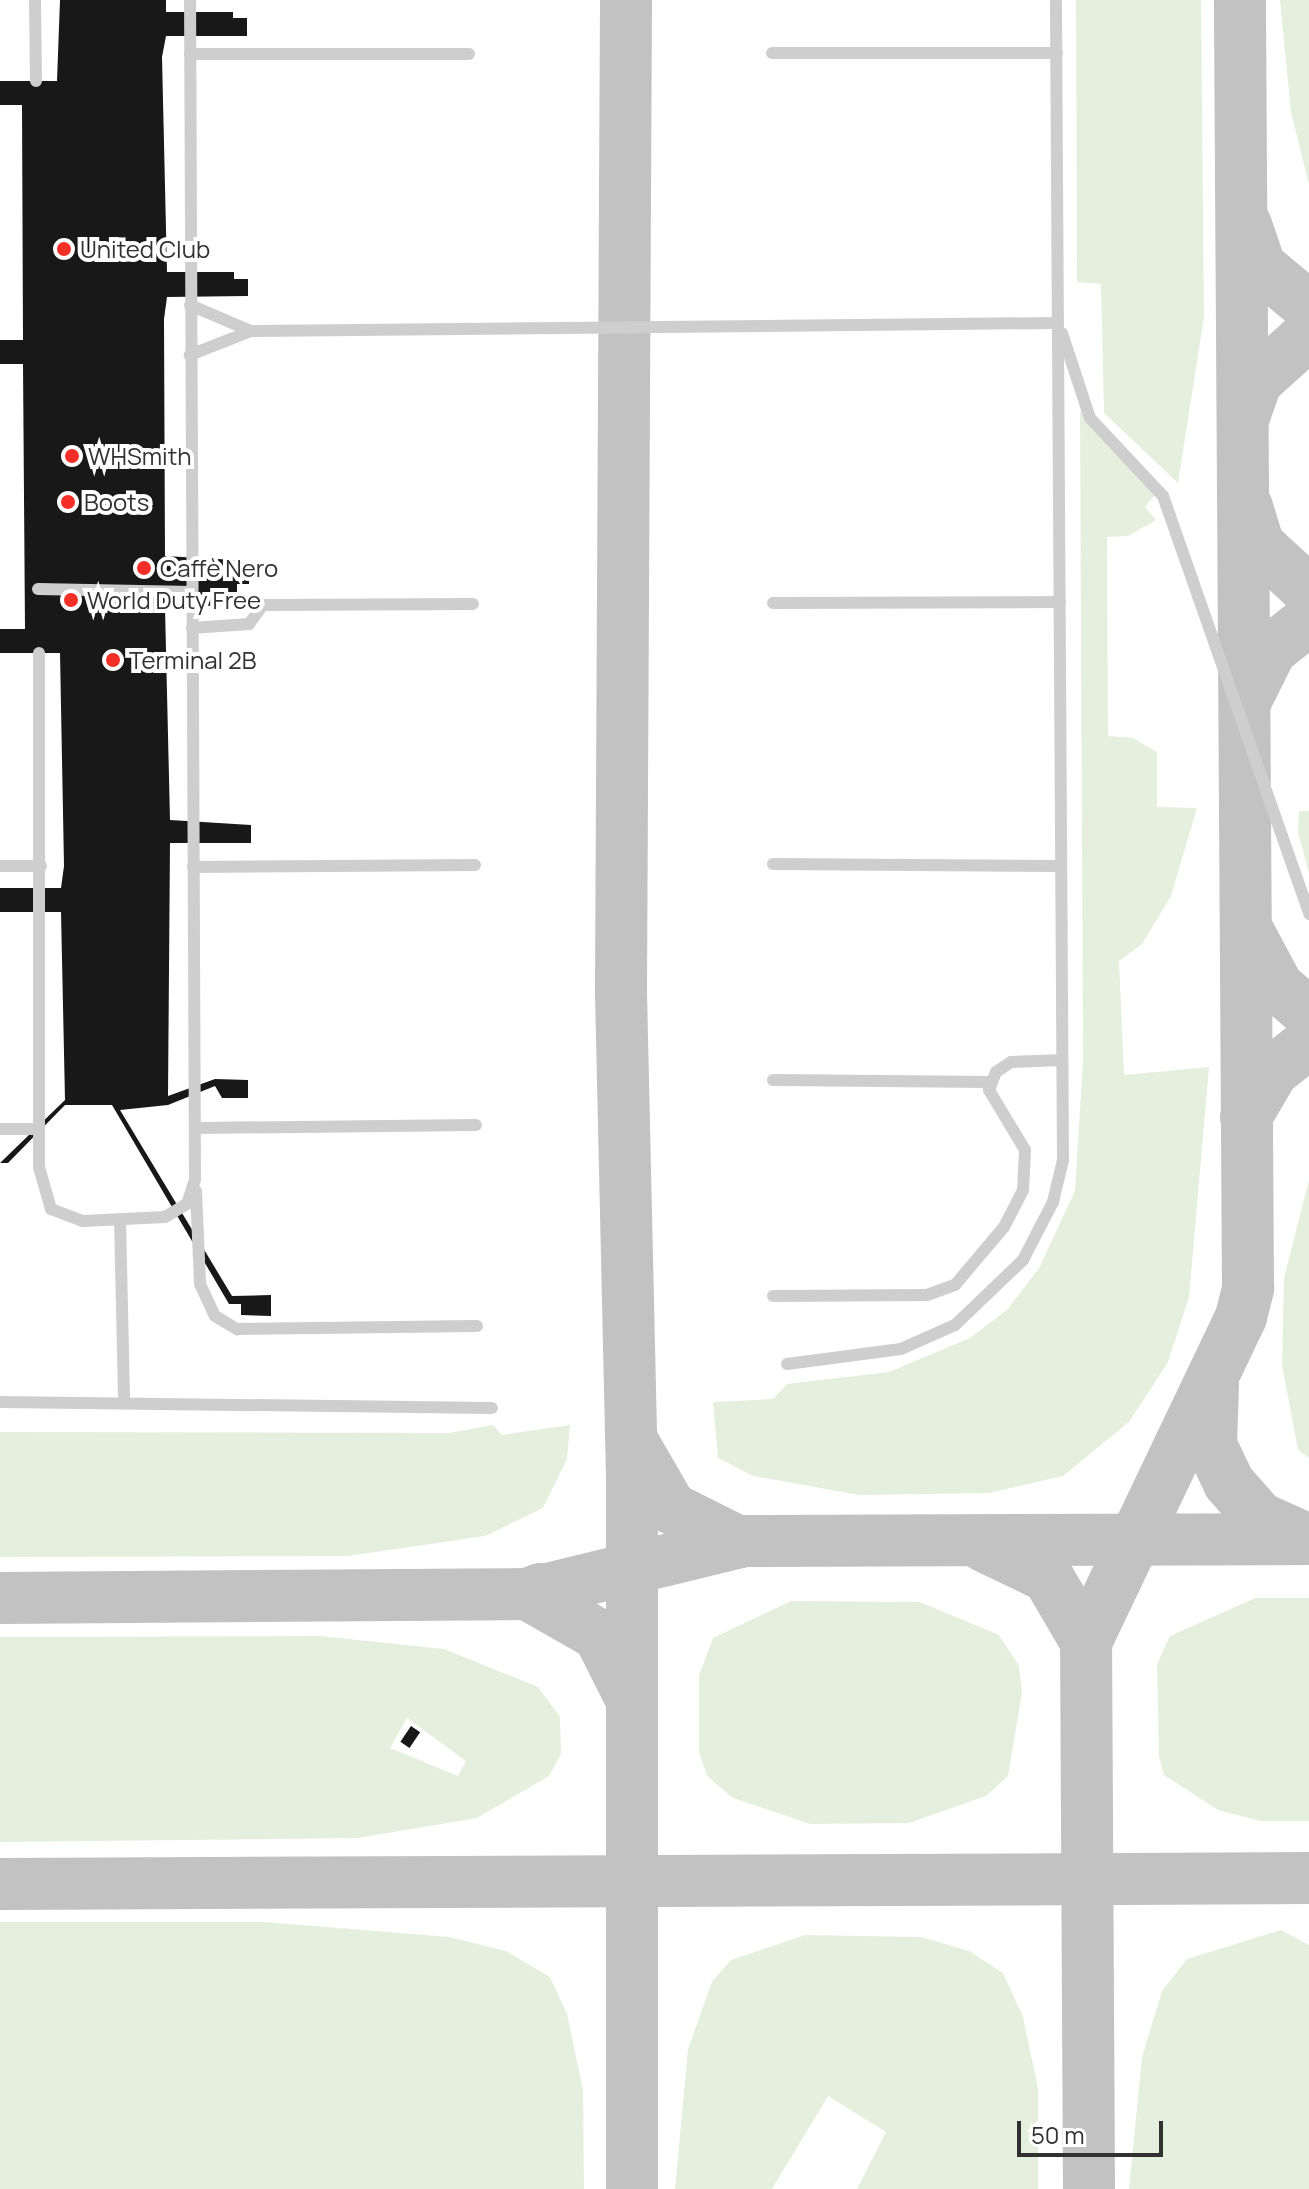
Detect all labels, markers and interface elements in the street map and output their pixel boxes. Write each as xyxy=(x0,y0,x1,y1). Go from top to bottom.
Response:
place label: United Club xyxy=(80,235,210,263)
marker: United Club xyxy=(55,240,73,258)
place label: WHSmith xyxy=(88,442,191,470)
marker: WHSmith xyxy=(63,447,81,465)
place label: Boots xyxy=(84,488,149,516)
marker: Boots xyxy=(59,493,77,511)
place label: Caffè Nero xyxy=(160,554,278,582)
marker: Caffè Nero xyxy=(135,559,153,577)
place label: World Duty Free xyxy=(87,586,261,614)
marker: World Duty Free xyxy=(62,591,80,609)
place label: Terminal 2B xyxy=(129,646,256,674)
marker: Terminal 2B xyxy=(104,651,122,669)
scale bar xyxy=(1021,2105,1167,2155)
text: 50 m xyxy=(1031,2118,1085,2151)

